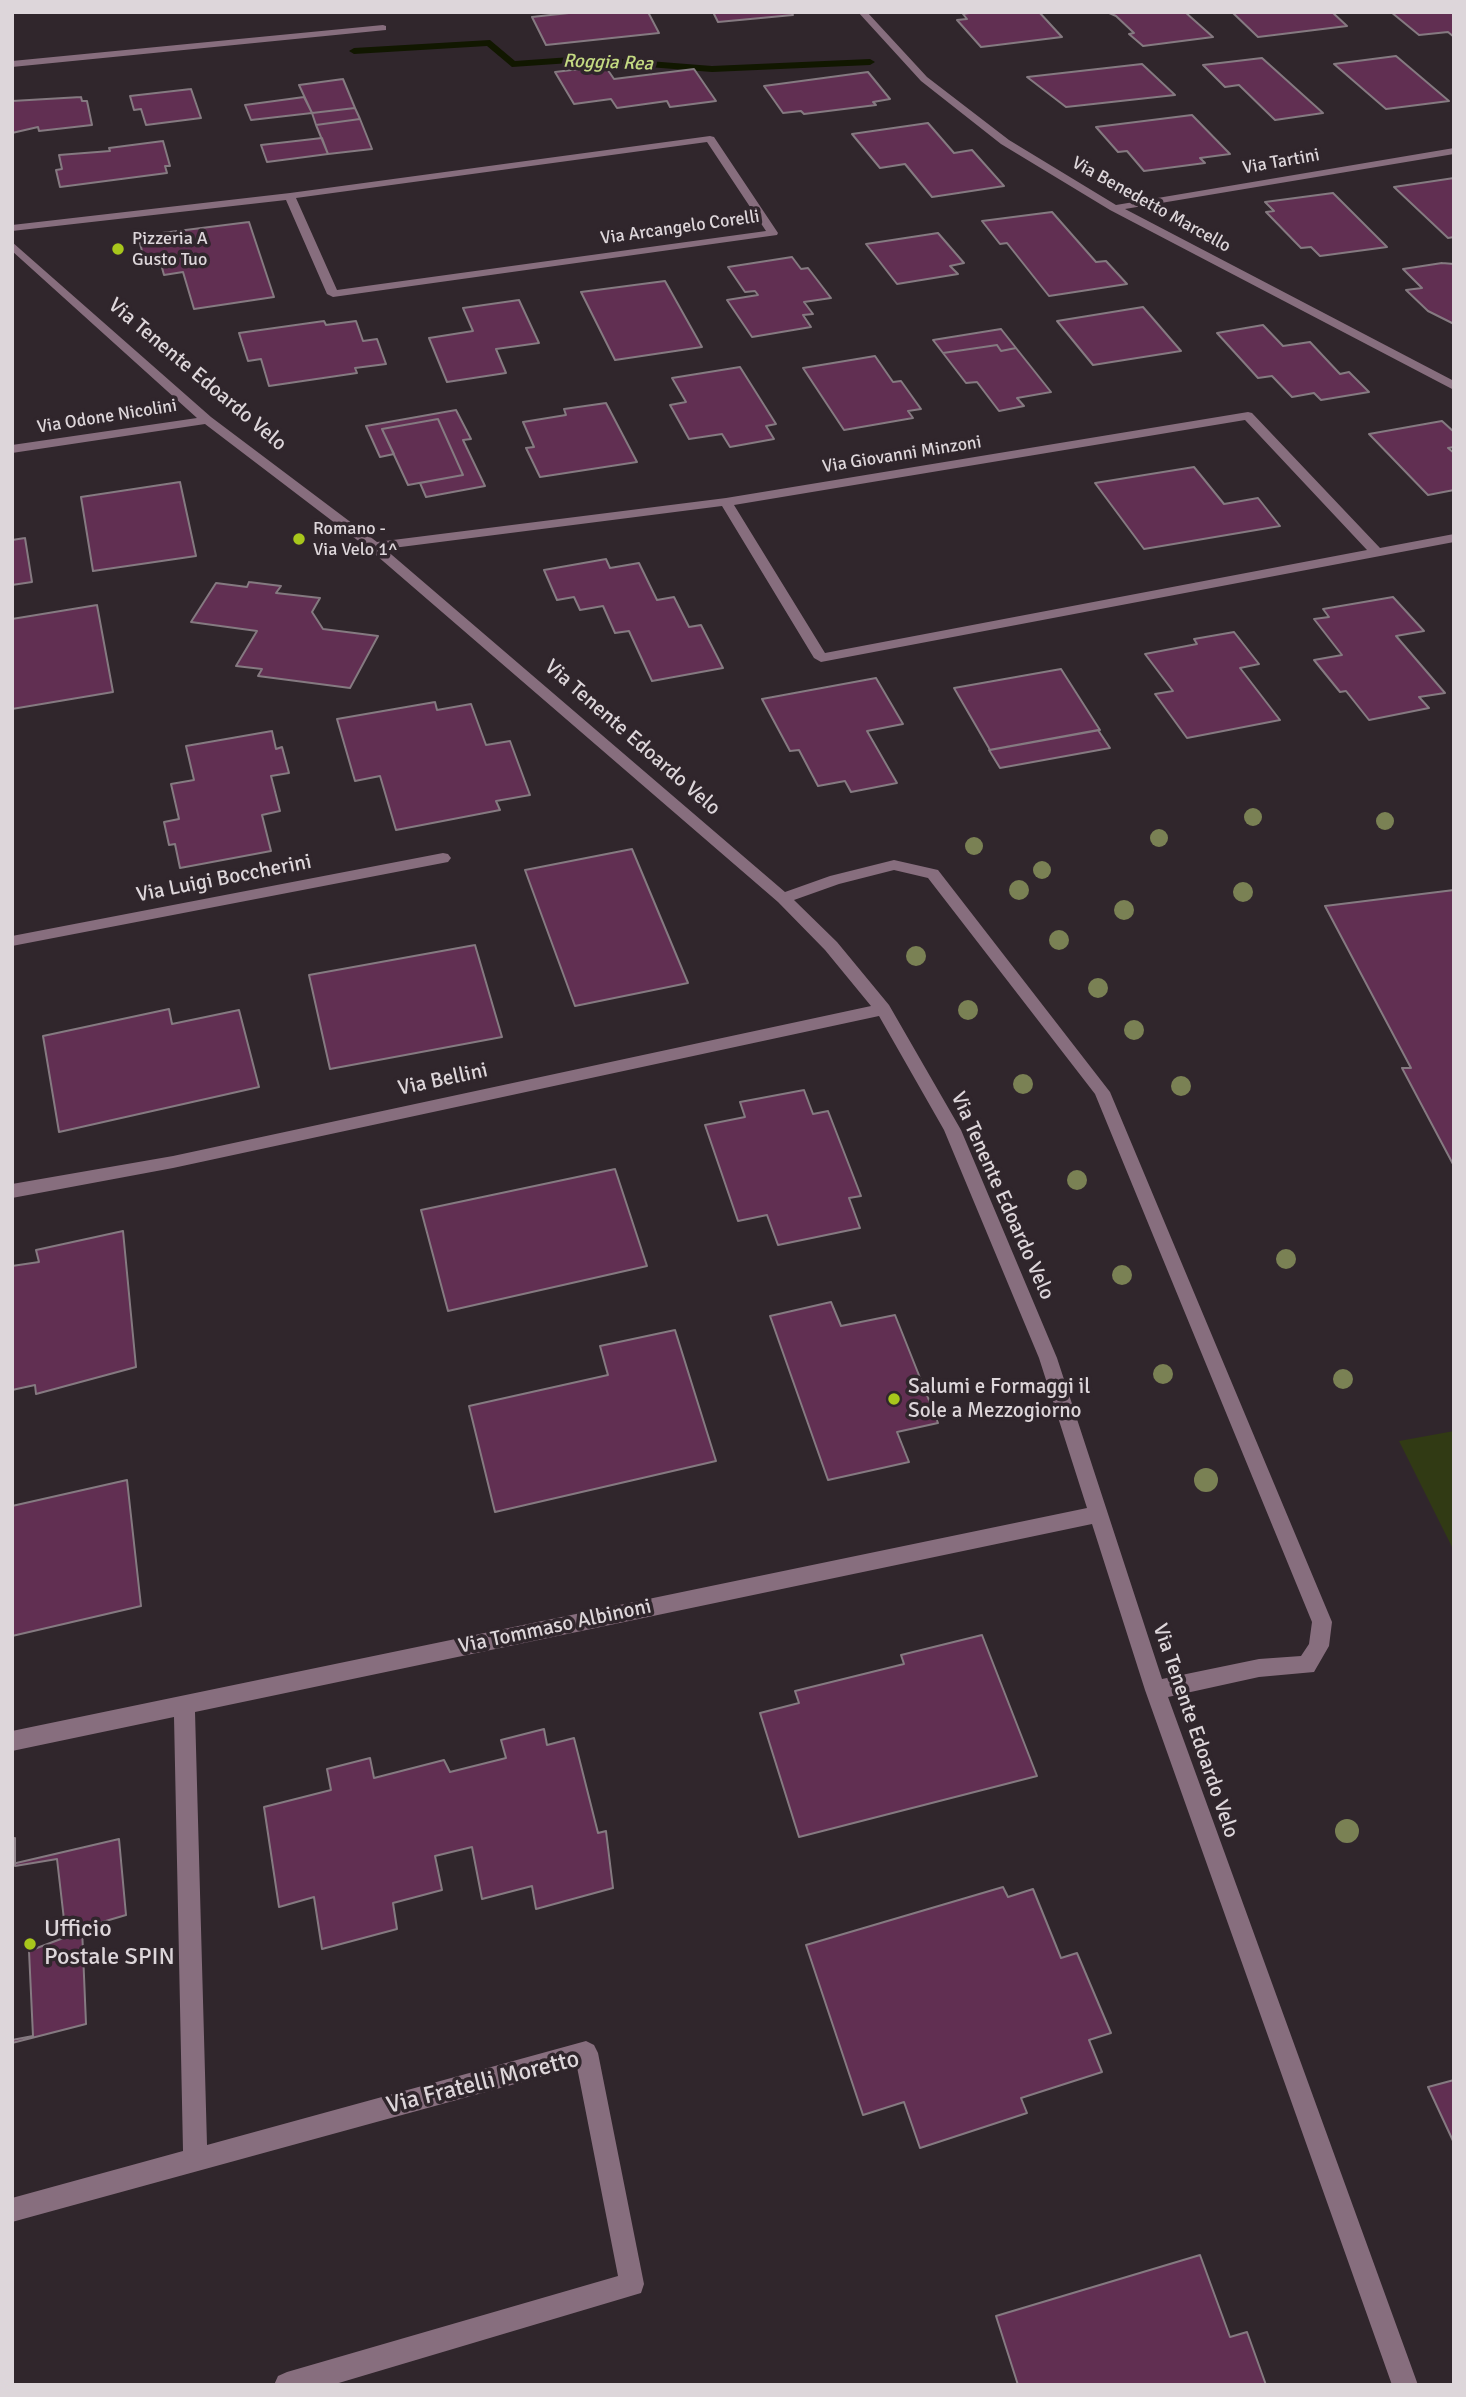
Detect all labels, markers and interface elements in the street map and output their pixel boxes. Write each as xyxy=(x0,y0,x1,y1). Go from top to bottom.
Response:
water label: Roggia Rea xyxy=(562,50,654,76)
street label: Via Tartini xyxy=(1241,145,1321,179)
street label: Via Benedetto Marcello xyxy=(1068,152,1234,258)
street label: Via Arcangelo Corelli xyxy=(599,206,761,250)
place label: Pizzeria A Gusto Tuo xyxy=(132,228,208,270)
marker: Pizzeria A Gusto Tuo xyxy=(110,241,126,257)
street label: Via Tenente Edoardo Velo xyxy=(103,293,291,457)
street label: Via Odone Nicolini xyxy=(35,395,179,439)
street label: Via Giovanni Minzoni xyxy=(821,432,983,478)
place label: Romano - Via Velo 1^ xyxy=(313,518,397,560)
marker: Romano - Via Velo 1^ xyxy=(291,531,307,547)
street label: Via Tenente Edoardo Velo xyxy=(539,655,725,821)
street label: Via Luigi Boccherini xyxy=(134,850,314,908)
street label: Via Bellini xyxy=(396,1058,490,1102)
street label: Via Tenente Edoardo Velo xyxy=(945,1088,1059,1304)
place label: Salumi e Formaggi il Sole a Mezzogiorno xyxy=(908,1374,1090,1424)
marker: Salumi e Formaggi il Sole a Mezzogiorno xyxy=(886,1391,902,1407)
street label: Via Tommaso Albinoni xyxy=(456,1594,654,1660)
street label: Via Tenente Edoardo Velo xyxy=(1146,1621,1244,1841)
place label: Ufficio Postale SPIN xyxy=(44,1916,175,1972)
marker: Ufficio Postale SPIN xyxy=(22,1936,38,1952)
street label: Via Fratelli Moretto xyxy=(384,2045,582,2121)

